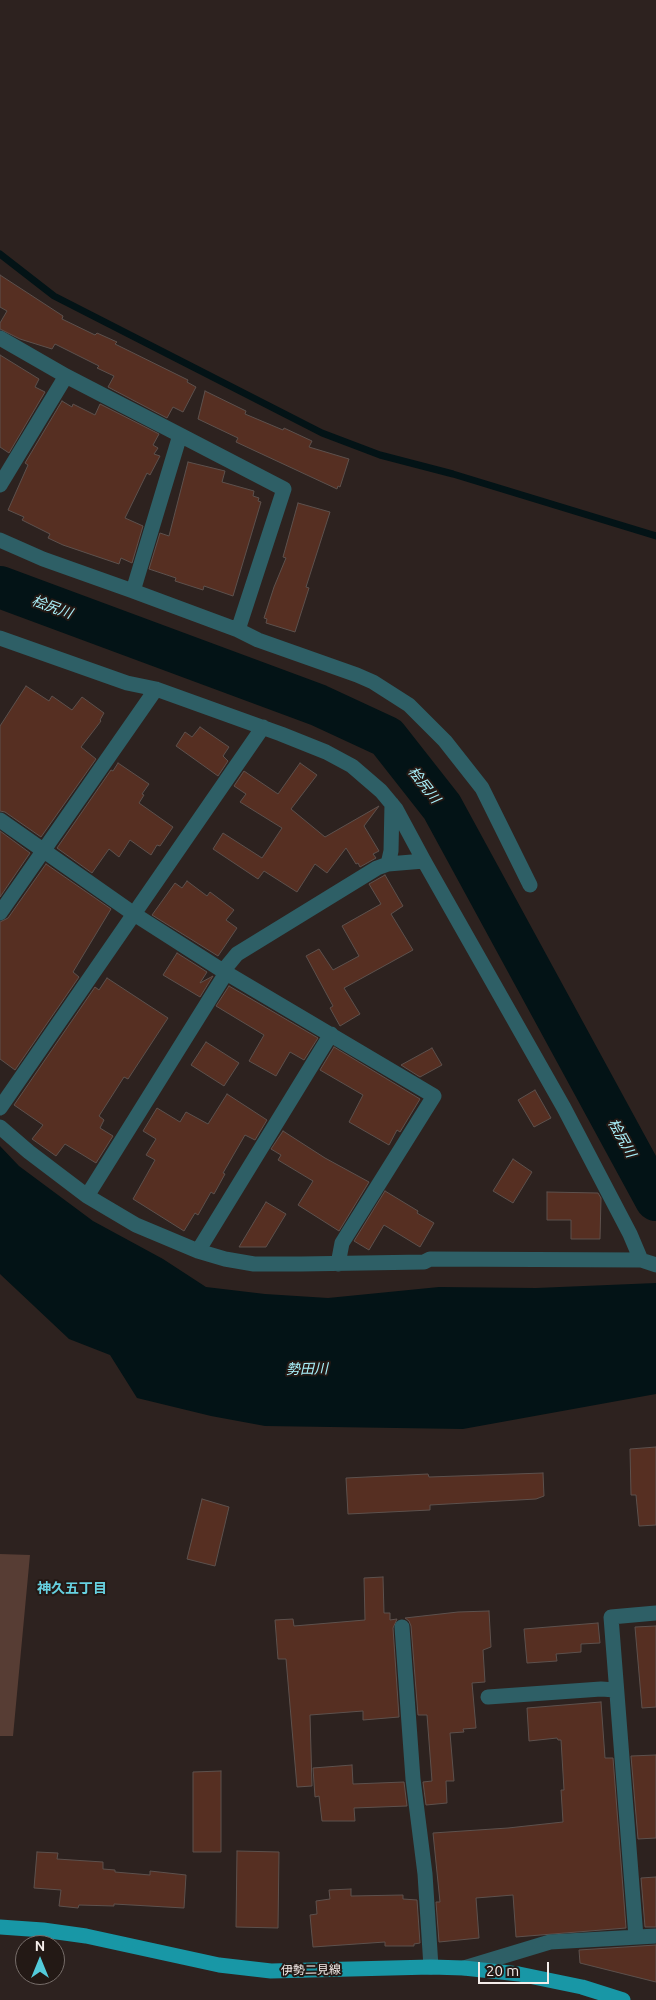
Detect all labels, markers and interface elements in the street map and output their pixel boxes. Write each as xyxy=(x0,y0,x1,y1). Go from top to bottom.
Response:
water label: 桧尻川 xyxy=(29,592,75,622)
water label: 桧尻川 xyxy=(404,763,444,807)
water label: 桧尻川 xyxy=(604,1116,640,1160)
water label: 勢田川 xyxy=(286,1360,328,1378)
district label: 神久五丁目 xyxy=(37,1580,107,1596)
north arrow xyxy=(15,1935,65,1985)
text: N xyxy=(35,1938,45,1954)
scale bar xyxy=(481,1952,552,1984)
street label: 伊勢二見線 xyxy=(281,1962,341,1978)
text: 20 m xyxy=(486,1962,519,1979)

